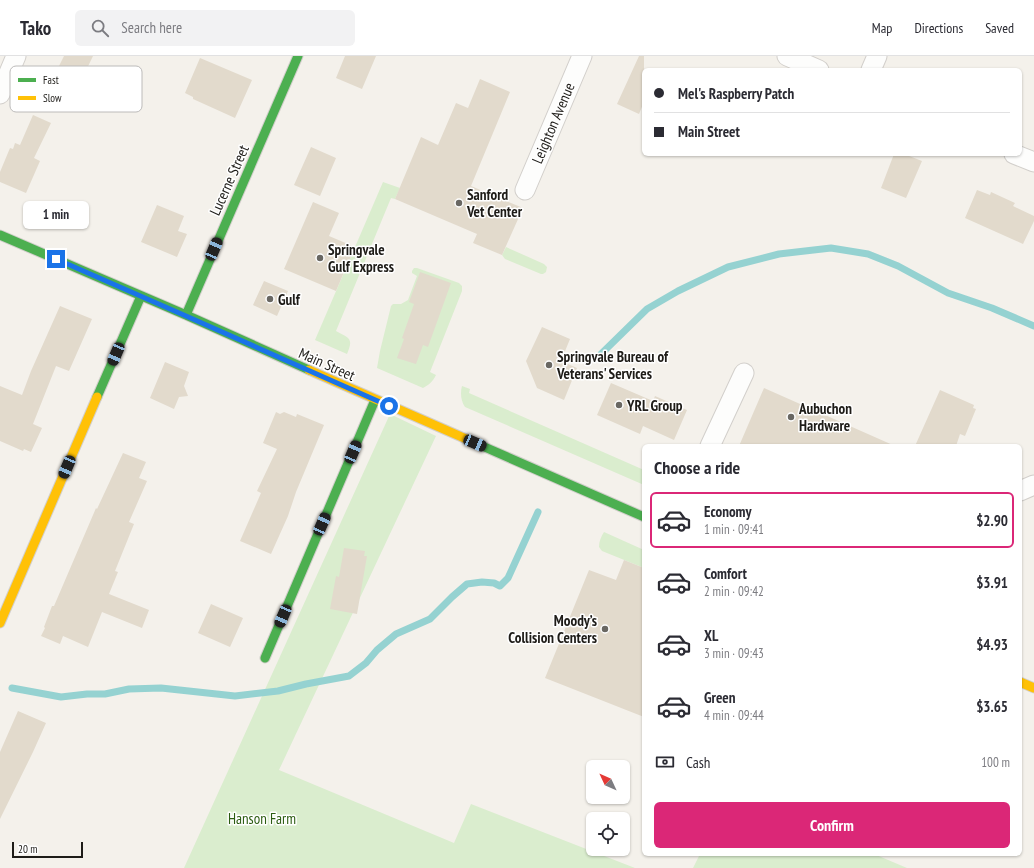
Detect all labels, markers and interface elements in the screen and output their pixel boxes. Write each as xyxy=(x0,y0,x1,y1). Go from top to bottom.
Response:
search box xyxy=(75,10,355,46)
text: Tako xyxy=(20,16,51,40)
icon: search xyxy=(89,17,111,39)
text: Search here xyxy=(121,18,182,37)
text: Map xyxy=(872,19,892,37)
text: Directions xyxy=(914,19,963,37)
text: Saved xyxy=(985,19,1014,37)
legend xyxy=(10,66,142,112)
text: Fast xyxy=(43,73,59,87)
street label: Leighton Avenue xyxy=(527,80,579,166)
text: Mel's Raspberry Patch xyxy=(678,84,794,103)
text: Slow xyxy=(43,91,62,105)
text: Main Street xyxy=(678,122,740,141)
street label: Lucerne Street xyxy=(205,142,253,218)
place label: Sanford Vet Center xyxy=(466,185,523,221)
marker: Sanford Vet Center xyxy=(454,198,464,208)
callout: 1 min xyxy=(23,201,89,229)
text: 1 min xyxy=(43,206,69,223)
car xyxy=(204,236,224,262)
place label: Springvale Gulf Express xyxy=(328,240,394,276)
route end xyxy=(47,250,65,268)
marker: Springvale Gulf Express xyxy=(315,253,325,263)
place label: Gulf xyxy=(278,290,301,309)
marker: Gulf xyxy=(265,294,275,304)
car xyxy=(106,341,126,367)
street label: Main Street xyxy=(296,343,358,385)
place label: Springvale Bureau of Veterans' Services xyxy=(556,347,669,383)
marker: Springvale Bureau of Veterans' Services xyxy=(544,360,554,370)
place label: YRL Group xyxy=(626,396,683,415)
route start xyxy=(380,397,398,415)
place label: Aubuchon Hardware xyxy=(798,399,852,435)
marker: YRL Group xyxy=(614,400,624,410)
marker: Aubuchon Hardware xyxy=(786,412,796,422)
car xyxy=(462,433,488,453)
car xyxy=(343,439,363,465)
car xyxy=(57,454,77,480)
text: Choose a ride xyxy=(654,456,740,479)
icon: car xyxy=(656,502,692,538)
text: Economy xyxy=(704,502,752,521)
car xyxy=(312,511,332,537)
text: $2.90 xyxy=(976,511,1008,530)
text: 1 min · 09:41 xyxy=(704,521,764,538)
icon: car xyxy=(656,564,692,600)
text: Comfort xyxy=(704,564,747,583)
text: $3.91 xyxy=(976,573,1008,592)
text: 2 min · 09:42 xyxy=(704,583,764,600)
car xyxy=(273,603,293,629)
place label: Moody’s Collision Centers xyxy=(508,611,597,647)
marker: Moody’s Collision Centers xyxy=(600,624,610,634)
icon: car xyxy=(656,626,692,662)
text: XL xyxy=(704,626,718,645)
text: $4.93 xyxy=(976,635,1008,654)
text: 3 min · 09:43 xyxy=(704,645,764,662)
icon: car xyxy=(656,688,692,724)
text: Green xyxy=(704,688,736,707)
text: $3.65 xyxy=(976,697,1008,716)
text: 4 min · 09:44 xyxy=(704,707,764,724)
icon: cash xyxy=(654,751,676,773)
text: Cash xyxy=(686,753,710,772)
text: 100 m xyxy=(981,754,1010,771)
north arrow xyxy=(586,760,630,804)
map controls xyxy=(586,760,630,856)
button: Confirm xyxy=(654,802,1010,848)
park label: Hanson Farm xyxy=(228,809,296,828)
button: locate xyxy=(586,812,630,856)
scale bar xyxy=(12,840,83,859)
text: 20 m xyxy=(18,842,37,856)

